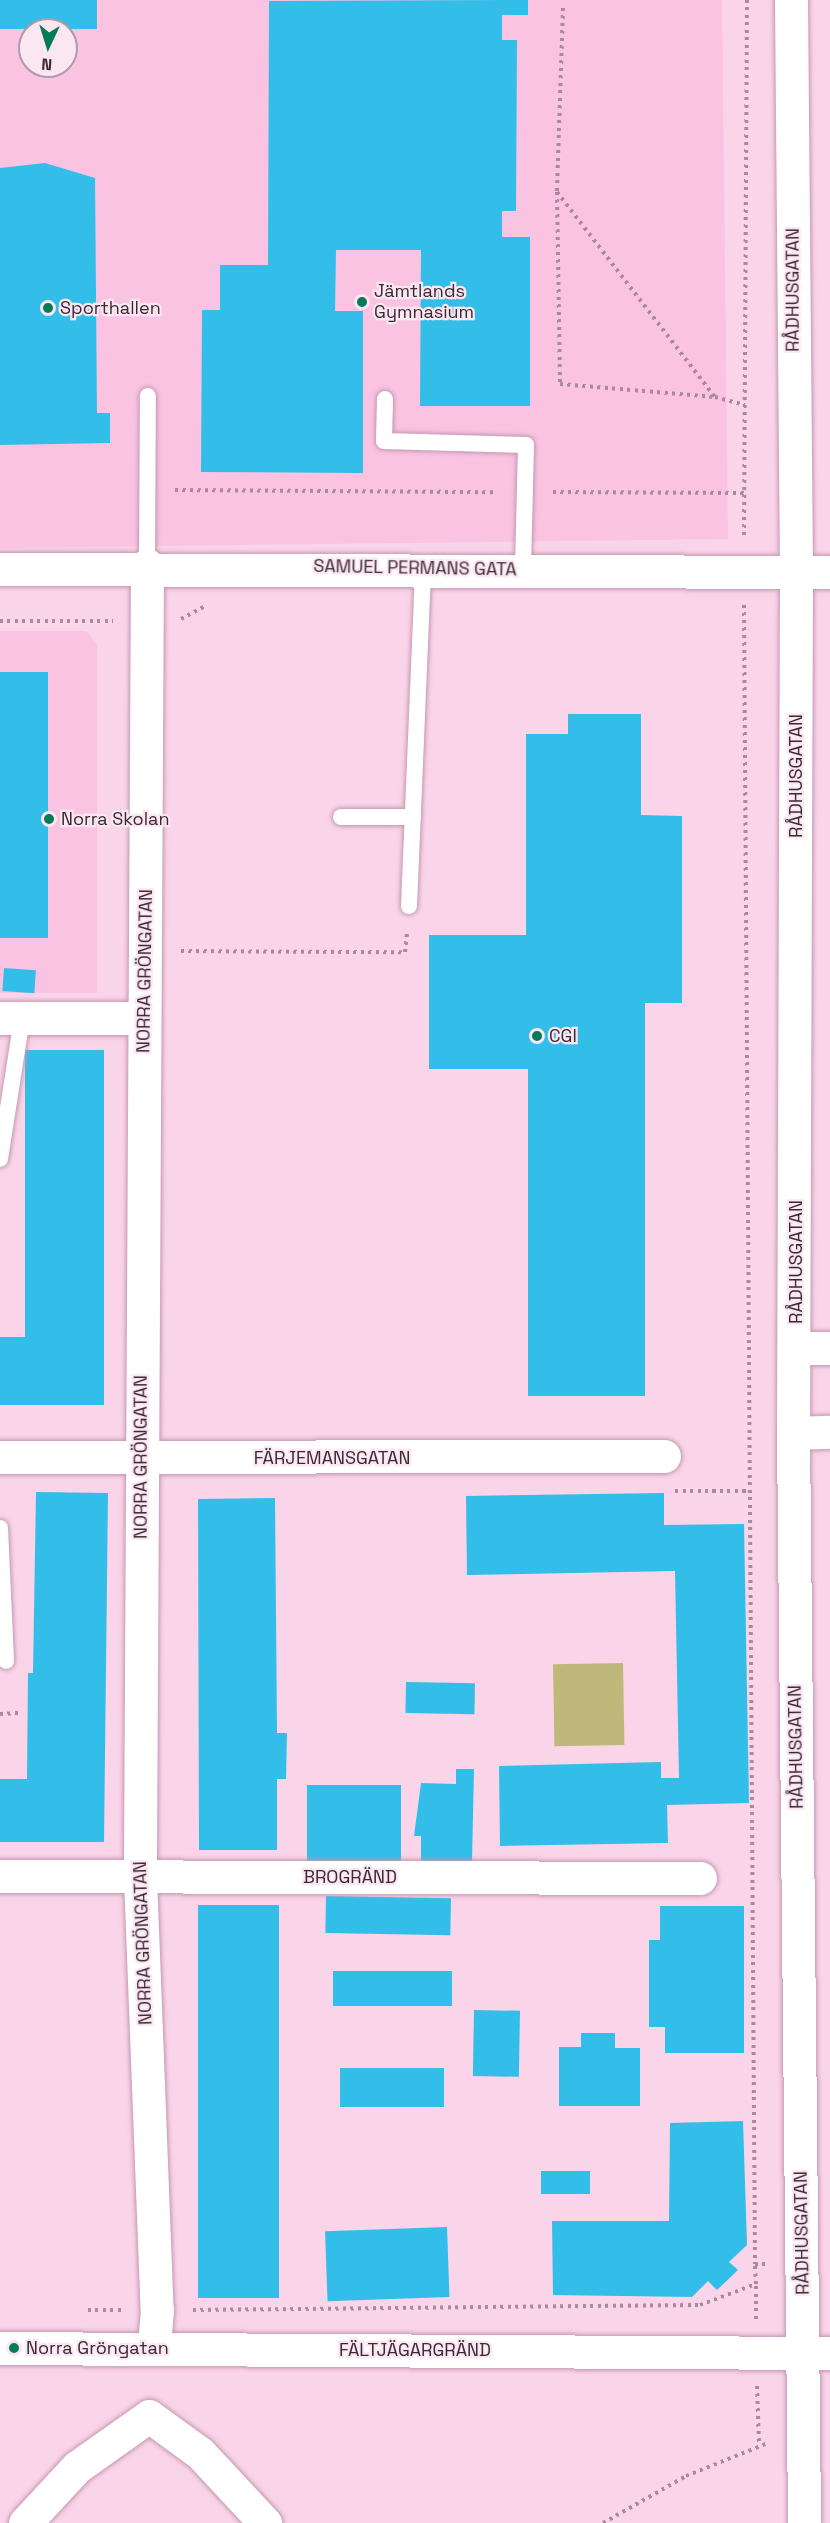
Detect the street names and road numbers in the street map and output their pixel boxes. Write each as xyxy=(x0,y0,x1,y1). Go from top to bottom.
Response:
street label: RÅDHUSGATAN xyxy=(782,228,804,352)
street label: SAMUEL PERMANS GATA xyxy=(313,555,517,581)
street label: RÅDHUSGATAN xyxy=(785,714,807,838)
street label: NORRA GRÖNGATAN xyxy=(133,889,157,1053)
street label: RÅDHUSGATAN xyxy=(785,1200,807,1324)
street label: NORRA GRÖNGATAN xyxy=(130,1375,152,1539)
street label: FÄRJEMANSGATAN xyxy=(254,1447,410,1469)
street label: RÅDHUSGATAN xyxy=(784,1685,808,1809)
street label: NORRA GRÖNGATAN xyxy=(129,1861,157,2025)
street label: BROGRÄND xyxy=(303,1866,397,1888)
street label: RÅDHUSGATAN xyxy=(790,2171,814,2295)
street label: FÄLTJÄGARGRÄND xyxy=(339,2339,491,2361)

